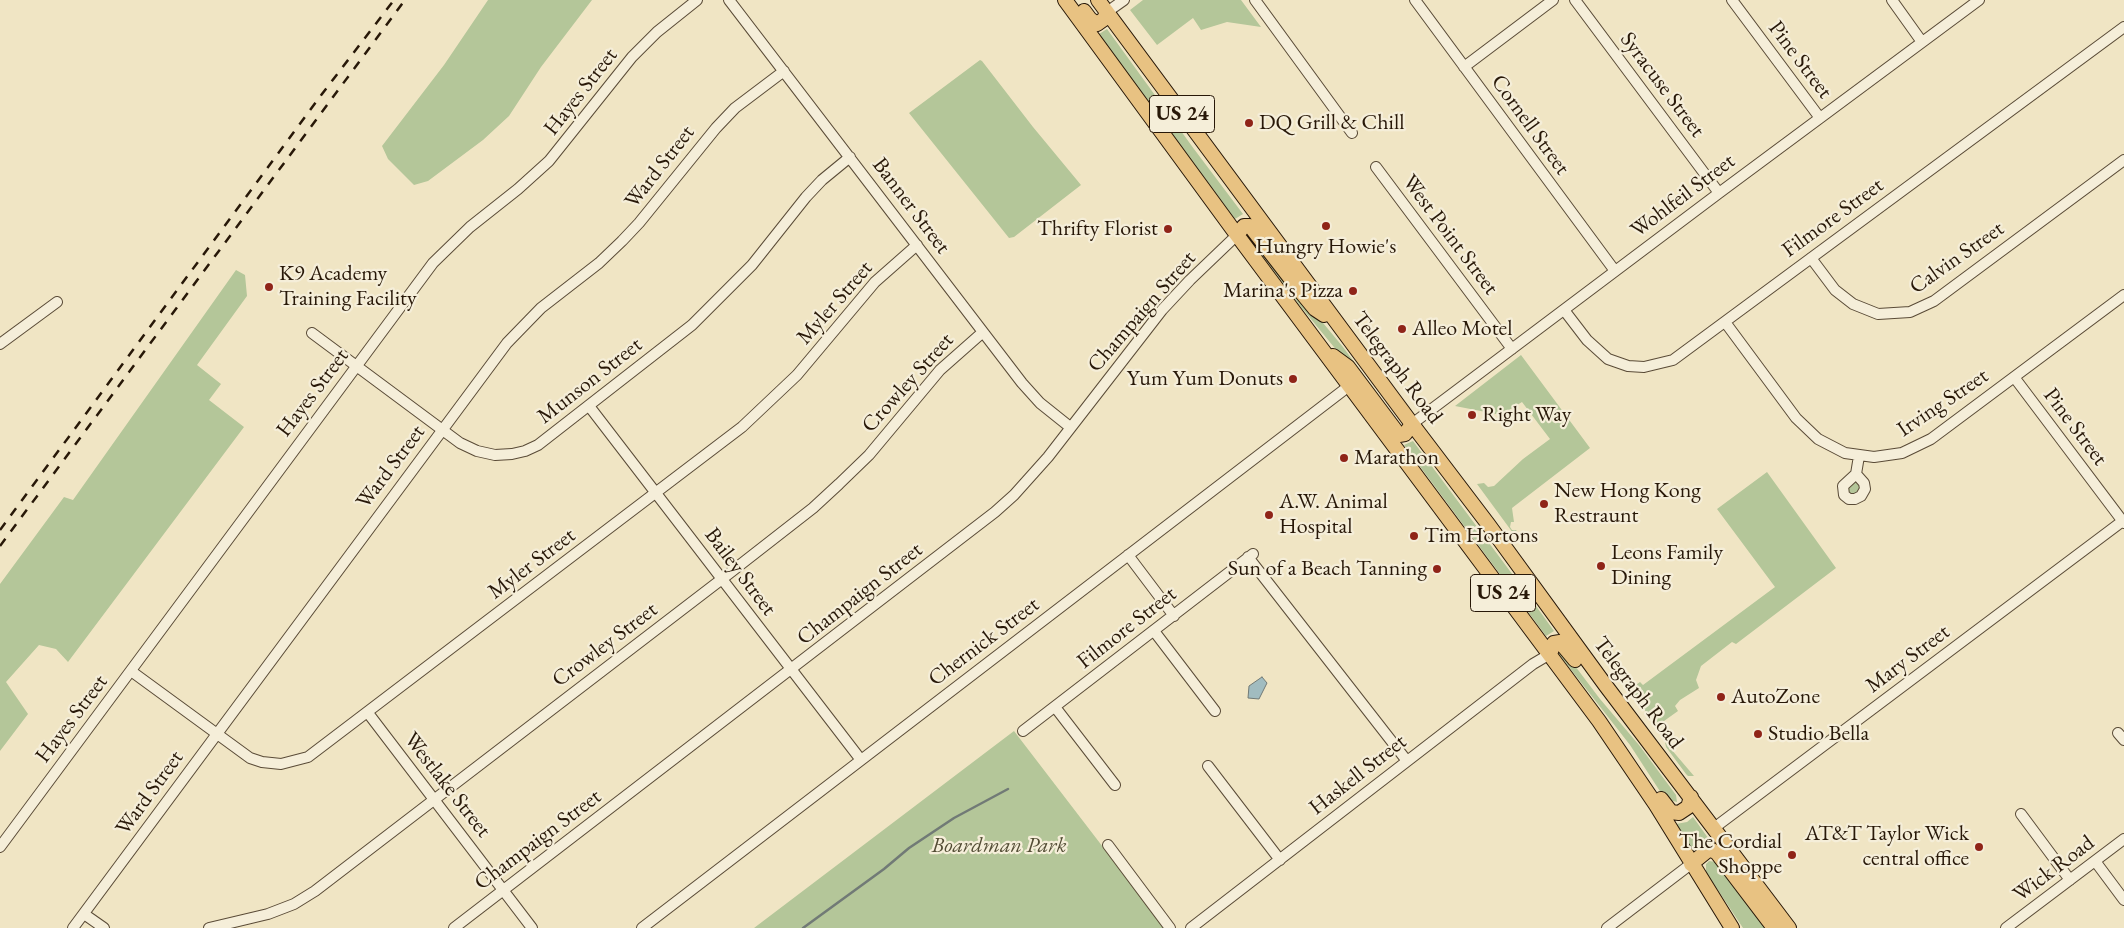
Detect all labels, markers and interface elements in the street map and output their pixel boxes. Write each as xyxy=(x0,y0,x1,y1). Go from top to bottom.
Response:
street label: Pine Street xyxy=(1762,16,1838,104)
street label: Syracuse Street xyxy=(1614,27,1710,143)
street label: Hayes Street xyxy=(539,43,623,141)
street label: Cornell Street xyxy=(1485,70,1575,180)
road number: US 24 xyxy=(1150,96,1214,132)
place label: DQ Grill & Chill xyxy=(1259,110,1404,136)
marker: DQ Grill & Chill xyxy=(1243,117,1255,129)
street label: Ward Street xyxy=(619,120,701,214)
street label: Wohlfeil Street xyxy=(1626,148,1740,244)
street label: Banner Street xyxy=(866,153,956,259)
street label: West Point Street xyxy=(1396,170,1504,300)
street label: Filmore Street xyxy=(1777,172,1889,264)
place label: Thrifty Florist xyxy=(1037,216,1158,242)
street label: Calvin Street xyxy=(1905,216,2009,300)
marker: Hungry Howie's xyxy=(1320,220,1332,232)
marker: Thrifty Florist xyxy=(1162,223,1174,235)
place label: Hungry Howie's xyxy=(1256,234,1396,260)
street label: Champaign Street xyxy=(1082,246,1202,378)
street label: Myler Street xyxy=(791,256,879,350)
place label: K9 Academy Training Facility xyxy=(279,261,417,312)
place label: Marina's Pizza xyxy=(1223,278,1343,304)
marker: K9 Academy Training Facility xyxy=(263,281,275,293)
marker: Marina's Pizza xyxy=(1347,285,1359,297)
street label: Telegraph Road xyxy=(1346,307,1448,429)
place label: Alleo Motel xyxy=(1412,316,1512,342)
marker: Alleo Motel xyxy=(1396,323,1408,335)
street label: Crowley Street xyxy=(856,328,960,438)
street label: Munson Street xyxy=(532,332,648,430)
street label: Hayes Street xyxy=(271,344,355,442)
street label: Irving Street xyxy=(1893,363,1993,443)
place label: Yum Yum Donuts xyxy=(1127,366,1283,392)
marker: Yum Yum Donuts xyxy=(1287,373,1299,385)
street label: Pine Street xyxy=(2037,383,2113,471)
place label: Right Way xyxy=(1482,402,1571,428)
marker: Right Way xyxy=(1466,409,1478,421)
street label: Ward Street xyxy=(351,420,431,514)
place label: Marathon xyxy=(1354,445,1439,471)
marker: Marathon xyxy=(1338,452,1350,464)
place label: New Hong Kong Restraunt xyxy=(1554,478,1701,530)
place label: A.W. Animal Hospital xyxy=(1279,489,1388,540)
marker: New Hong Kong Restraunt xyxy=(1538,498,1550,510)
marker: A.W. Animal Hospital xyxy=(1263,509,1275,521)
street label: Myler Street xyxy=(483,523,581,605)
street label: Bailey Street xyxy=(698,523,782,621)
place label: Tim Hortons xyxy=(1424,523,1538,549)
marker: Tim Hortons xyxy=(1408,530,1420,542)
street label: Champaign Street xyxy=(792,537,928,651)
place label: Leons Family Dining xyxy=(1611,540,1723,592)
place label: Sun of a Beach Tanning xyxy=(1228,556,1427,582)
marker: Leons Family Dining xyxy=(1595,560,1607,572)
marker: Sun of a Beach Tanning xyxy=(1431,563,1443,575)
road number: US 24 xyxy=(1470,574,1536,612)
street label: Filmore Street xyxy=(1072,581,1182,675)
street label: Chernick Street xyxy=(923,592,1045,692)
street label: Crowley Street xyxy=(547,597,663,693)
street label: Mary Street xyxy=(1861,619,1955,699)
street label: Telegraph Road xyxy=(1587,632,1689,754)
street label: Hayes Street xyxy=(30,670,114,768)
place label: AutoZone xyxy=(1731,684,1820,710)
marker: AutoZone xyxy=(1715,691,1727,703)
place label: Studio Bella xyxy=(1768,721,1869,747)
street label: Westlake Street xyxy=(398,727,496,843)
marker: Studio Bella xyxy=(1752,728,1764,740)
street label: Haskell Street xyxy=(1304,729,1412,821)
street label: Ward Street xyxy=(111,746,189,840)
street label: Champaign Street xyxy=(469,784,607,896)
place label: AT&T Taylor Wick central office xyxy=(1805,821,1969,872)
place label: The Cordial Shoppe xyxy=(1679,829,1782,880)
street label: Wick Road xyxy=(2008,830,2100,908)
park label: Boardman Park xyxy=(932,833,1066,859)
marker: AT&T Taylor Wick central office xyxy=(1973,841,1985,853)
marker: The Cordial Shoppe xyxy=(1786,849,1798,861)

